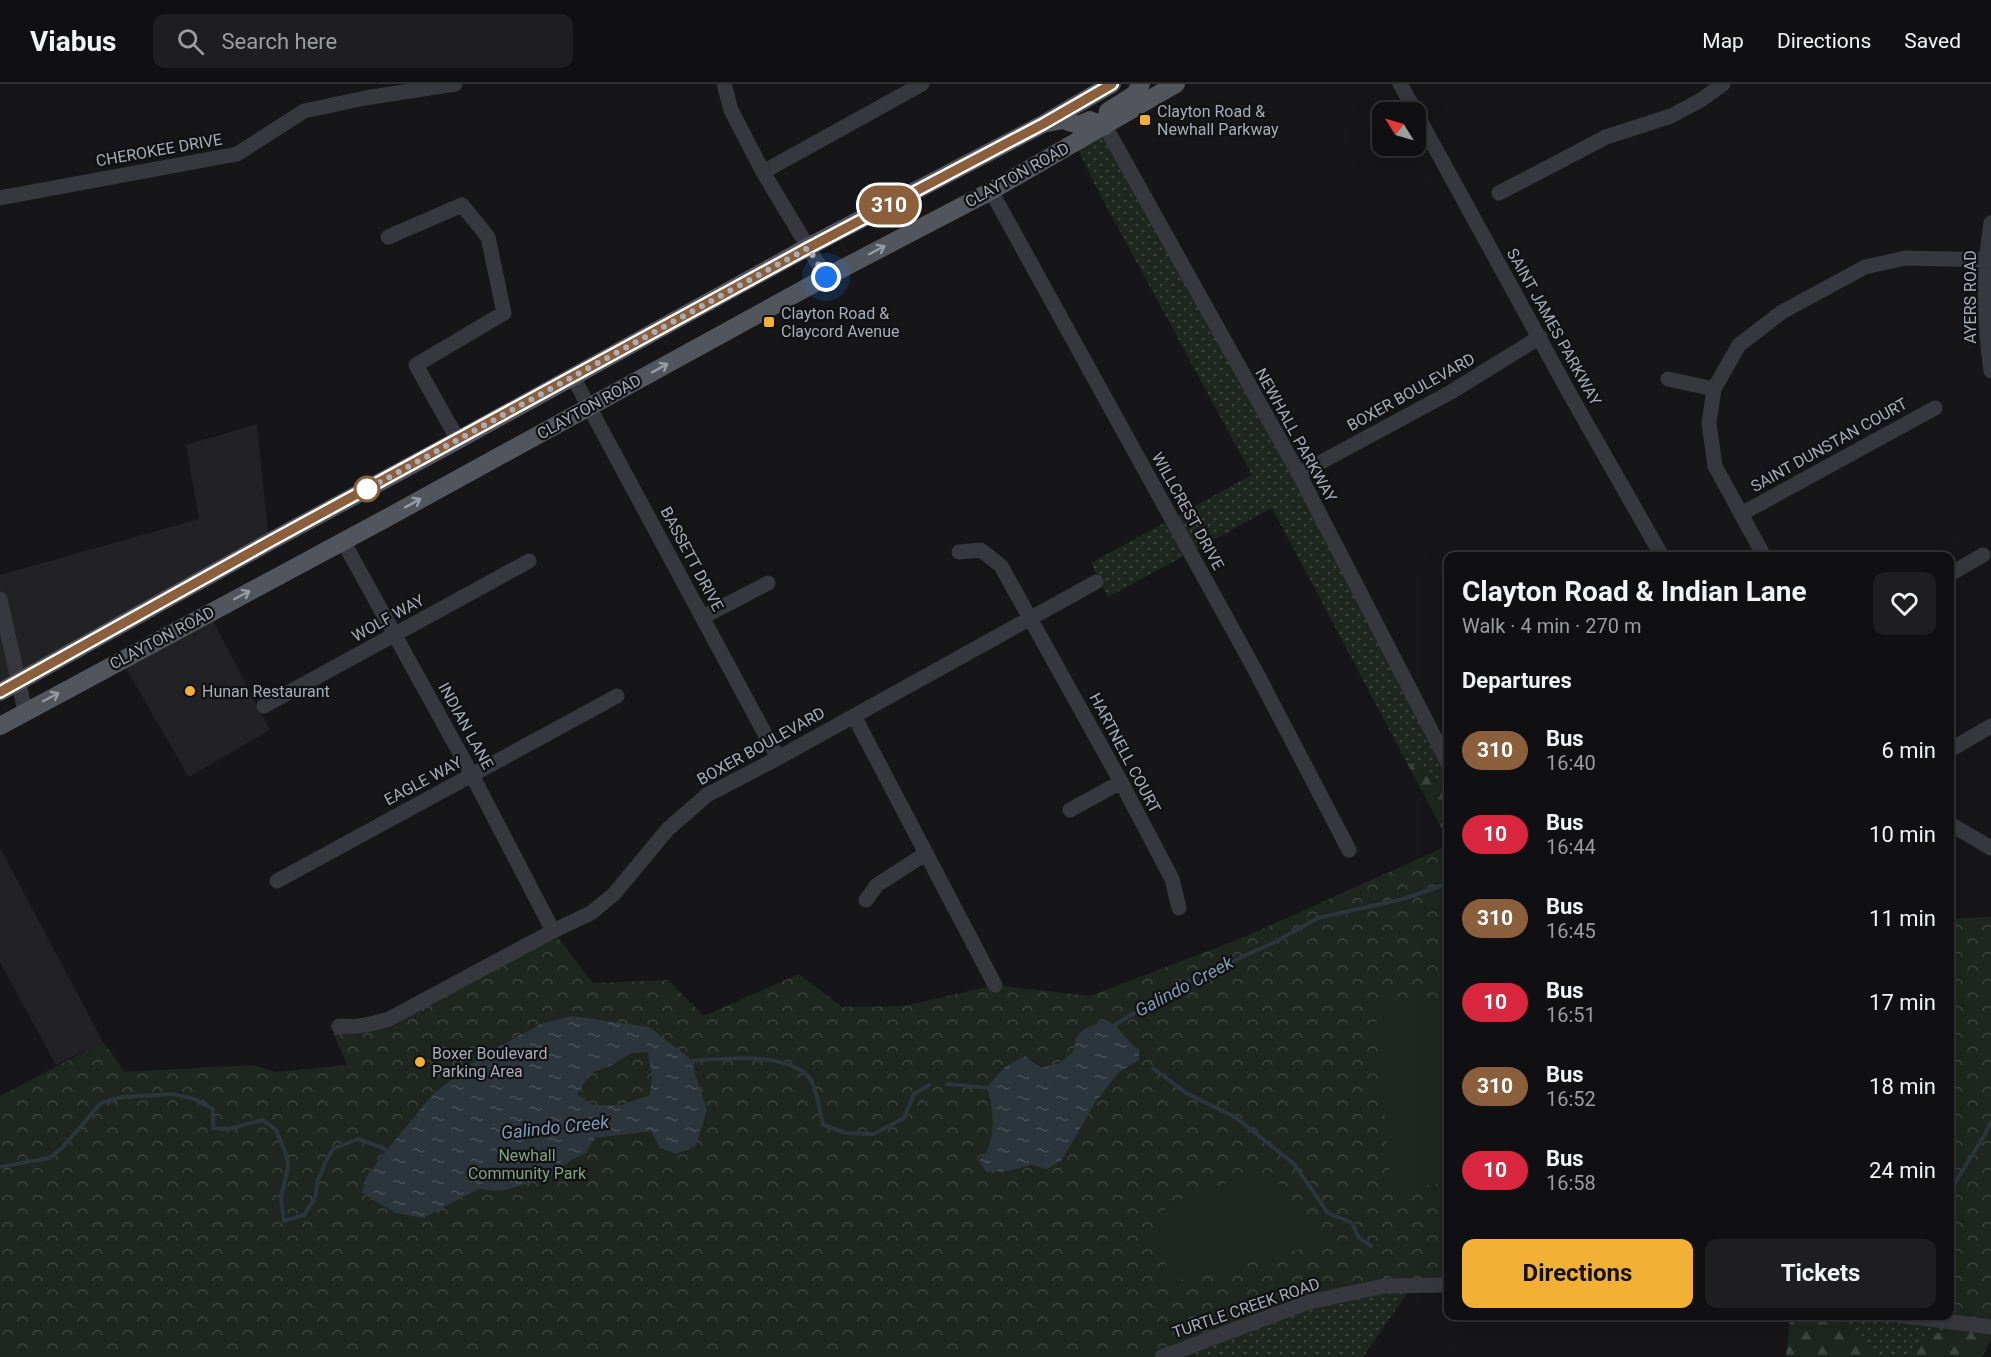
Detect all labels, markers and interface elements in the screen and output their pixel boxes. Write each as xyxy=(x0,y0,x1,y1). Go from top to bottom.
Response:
search box xyxy=(153,14,573,68)
text: Viabus xyxy=(30,25,117,58)
icon: search xyxy=(174,25,207,58)
text: Search here xyxy=(222,29,337,54)
text: Map xyxy=(1702,29,1744,53)
text: Directions xyxy=(1777,29,1871,53)
text: Saved xyxy=(1904,29,1961,53)
place label: Clayton Road & Newhall Parkway xyxy=(1157,102,1279,139)
north arrow xyxy=(1372,102,1426,156)
map controls xyxy=(1372,102,1426,156)
marker: Clayton Road & Newhall Parkway xyxy=(1138,113,1152,127)
street label: CHEROKEE DRIVE xyxy=(94,130,224,170)
street label: CLAYTON ROAD xyxy=(962,139,1072,211)
line badge: 310 xyxy=(854,186,924,224)
text: 310 xyxy=(871,193,907,217)
one-way arrow xyxy=(868,244,886,255)
street label: SAINT JAMES PARKWAY xyxy=(1503,245,1605,409)
street label: AYERS ROAD xyxy=(1961,250,1980,344)
your location xyxy=(811,262,841,292)
place label: Clayton Road & Claycord Avenue xyxy=(781,304,899,341)
marker: Clayton Road & Claycord Avenue xyxy=(762,315,776,329)
street label: BOXER BOULEVARD xyxy=(1344,349,1478,435)
one-way arrow xyxy=(650,362,668,373)
street label: NEWHALL PARKWAY xyxy=(1251,365,1341,506)
street label: CLAYTON ROAD xyxy=(534,371,644,443)
street label: SAINT DUNSTAN COURT xyxy=(1748,394,1911,496)
street label: WILLCREST DRIVE xyxy=(1148,449,1228,573)
unlabelled marker xyxy=(354,476,380,502)
one-way arrow xyxy=(404,497,422,508)
street label: BASSETT DRIVE xyxy=(656,504,728,614)
button: heart xyxy=(1873,572,1936,635)
text: Clayton Road & Indian Lane xyxy=(1462,575,1807,608)
one-way arrow xyxy=(232,589,250,601)
street label: WOLF WAY xyxy=(348,590,428,646)
street label: CLAYTON ROAD xyxy=(106,602,218,674)
text: Walk · 4 min · 270 m xyxy=(1462,614,1641,638)
text: Departures xyxy=(1462,668,1572,693)
street label: INDIAN LANE xyxy=(434,679,498,773)
place label: Hunan Restaurant xyxy=(202,682,330,701)
marker: Hunan Restaurant xyxy=(183,684,197,698)
street label: HARTNELL COURT xyxy=(1085,690,1165,817)
one-way arrow xyxy=(42,691,59,703)
street label: BOXER BOULEVARD xyxy=(694,703,828,789)
text: Bus xyxy=(1546,726,1584,751)
text: 310 xyxy=(1477,738,1513,762)
text: 6 min xyxy=(1881,738,1936,763)
text: 16:40 xyxy=(1546,751,1596,775)
street label: EAGLE WAY xyxy=(381,752,465,809)
text: Bus xyxy=(1546,810,1584,835)
text: 10 xyxy=(1483,822,1507,846)
text: 10 min xyxy=(1869,822,1936,847)
text: 16:44 xyxy=(1546,835,1596,859)
text: Bus xyxy=(1546,894,1584,919)
text: 310 xyxy=(1477,906,1513,930)
text: 11 min xyxy=(1869,906,1936,931)
text: 16:45 xyxy=(1546,919,1596,943)
water label: Galindo Creek xyxy=(1131,951,1238,1021)
text: Bus xyxy=(1546,978,1584,1003)
text: 10 xyxy=(1483,990,1507,1014)
text: 17 min xyxy=(1869,990,1936,1015)
text: 16:51 xyxy=(1546,1003,1596,1027)
place label: Boxer Boulevard Parking Area xyxy=(432,1044,547,1081)
marker: Boxer Boulevard Parking Area xyxy=(413,1055,427,1069)
text: Bus xyxy=(1546,1062,1584,1087)
text: 310 xyxy=(1477,1074,1513,1098)
text: 18 min xyxy=(1869,1074,1936,1099)
text: 16:52 xyxy=(1546,1087,1596,1111)
water label: Galindo Creek xyxy=(500,1111,611,1143)
park label: Newhall Community Park xyxy=(468,1146,587,1183)
text: Bus xyxy=(1546,1146,1584,1171)
text: 10 xyxy=(1483,1158,1507,1182)
text: 24 min xyxy=(1869,1158,1936,1183)
text: 16:58 xyxy=(1546,1171,1596,1195)
button: Directions xyxy=(1462,1239,1693,1308)
button: Tickets xyxy=(1705,1239,1936,1308)
street label: TURTLE CREEK ROAD xyxy=(1170,1274,1322,1342)

